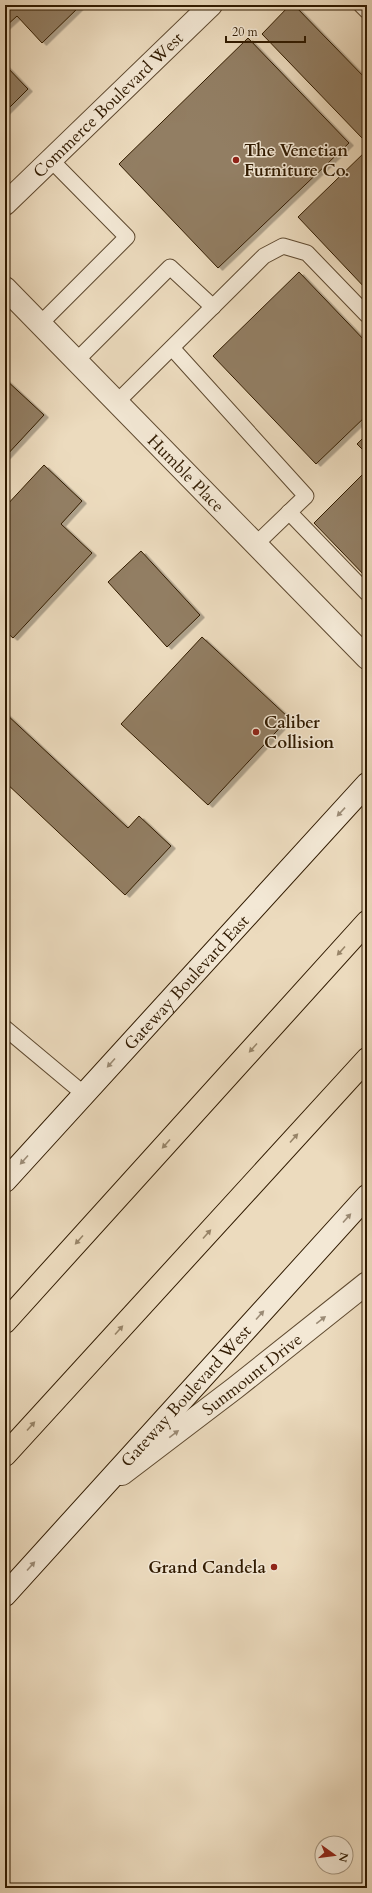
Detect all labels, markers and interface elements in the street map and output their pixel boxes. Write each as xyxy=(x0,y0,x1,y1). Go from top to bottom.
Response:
scale bar xyxy=(226,18,305,44)
text: 20 m xyxy=(232,24,259,40)
street label: Commerce Boulevard West xyxy=(28,26,188,183)
place label: The Venetian Furniture Co. xyxy=(244,139,349,182)
marker: The Venetian Furniture Co. xyxy=(231,155,241,165)
street label: Humble Place xyxy=(143,429,230,517)
place label: Caliber Collision xyxy=(264,711,334,754)
marker: Caliber Collision xyxy=(251,727,261,737)
one-way arrow xyxy=(336,807,345,818)
street label: Gateway Boulevard East xyxy=(119,909,254,1055)
one-way arrow xyxy=(337,947,346,956)
one-way arrow xyxy=(249,1042,258,1053)
one-way arrow xyxy=(107,1058,116,1069)
one-way arrow xyxy=(290,1133,299,1143)
one-way arrow xyxy=(161,1139,171,1149)
one-way arrow xyxy=(20,1155,29,1165)
one-way arrow xyxy=(342,1213,352,1223)
one-way arrow xyxy=(202,1229,211,1239)
one-way arrow xyxy=(74,1235,83,1245)
one-way arrow xyxy=(255,1309,264,1320)
one-way arrow xyxy=(315,1316,326,1324)
street label: Gateway Boulevard West xyxy=(115,1319,257,1472)
one-way arrow xyxy=(114,1325,124,1335)
street label: Sunmount Drive xyxy=(197,1328,307,1421)
one-way arrow xyxy=(27,1421,36,1431)
one-way arrow xyxy=(169,1431,179,1439)
place label: Grand Candela xyxy=(148,1556,267,1579)
one-way arrow xyxy=(27,1561,36,1571)
marker: Grand Candela xyxy=(269,1562,279,1572)
north arrow xyxy=(314,1835,354,1875)
text: N xyxy=(335,1851,352,1864)

